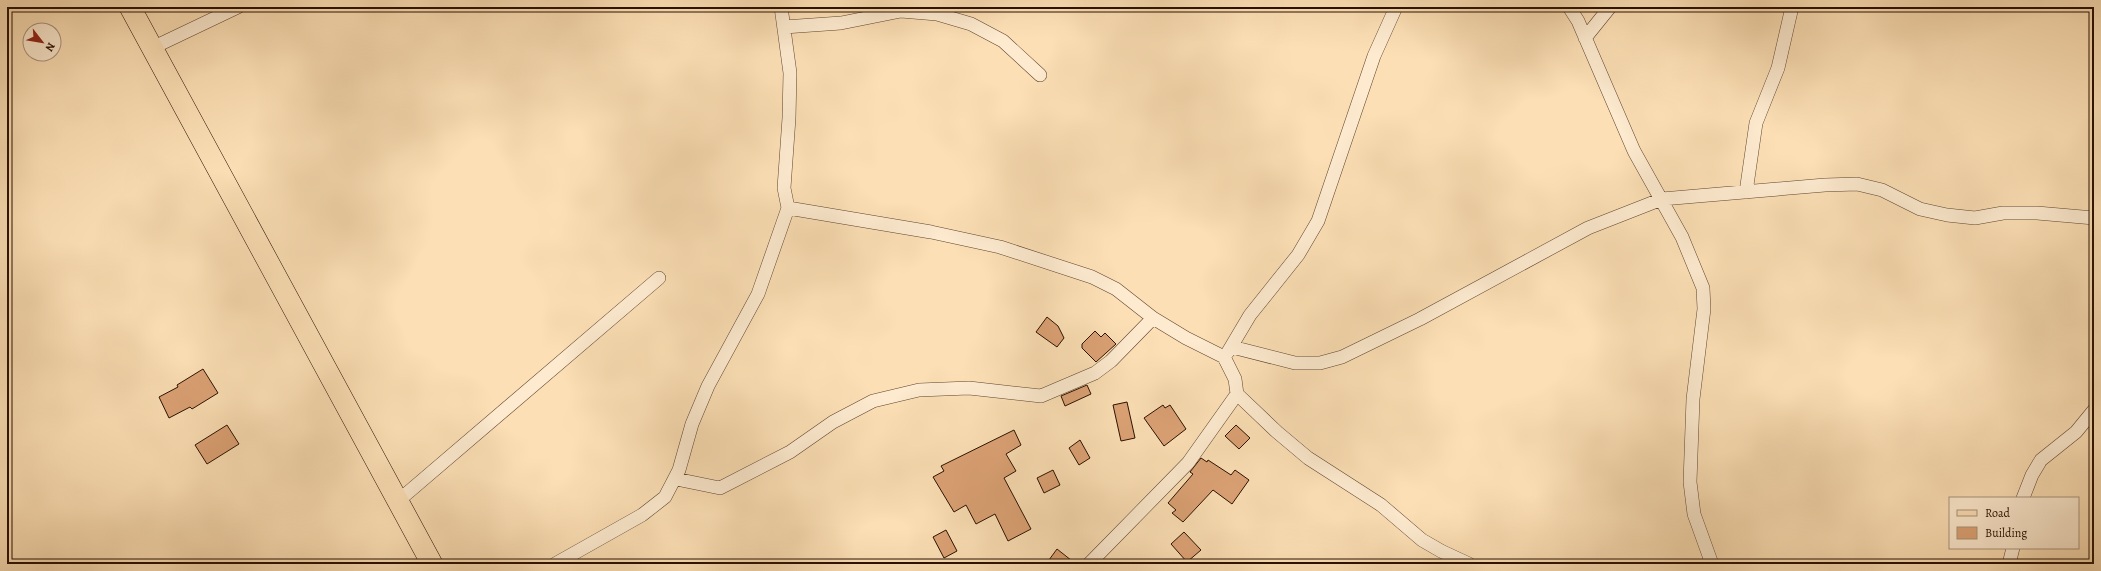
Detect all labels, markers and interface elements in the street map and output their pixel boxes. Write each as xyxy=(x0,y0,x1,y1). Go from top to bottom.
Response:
north arrow xyxy=(22,22,62,62)
text: N xyxy=(42,40,59,54)
legend xyxy=(1949,497,2079,549)
text: Road xyxy=(1985,505,2011,521)
text: Building xyxy=(1985,525,2027,541)

